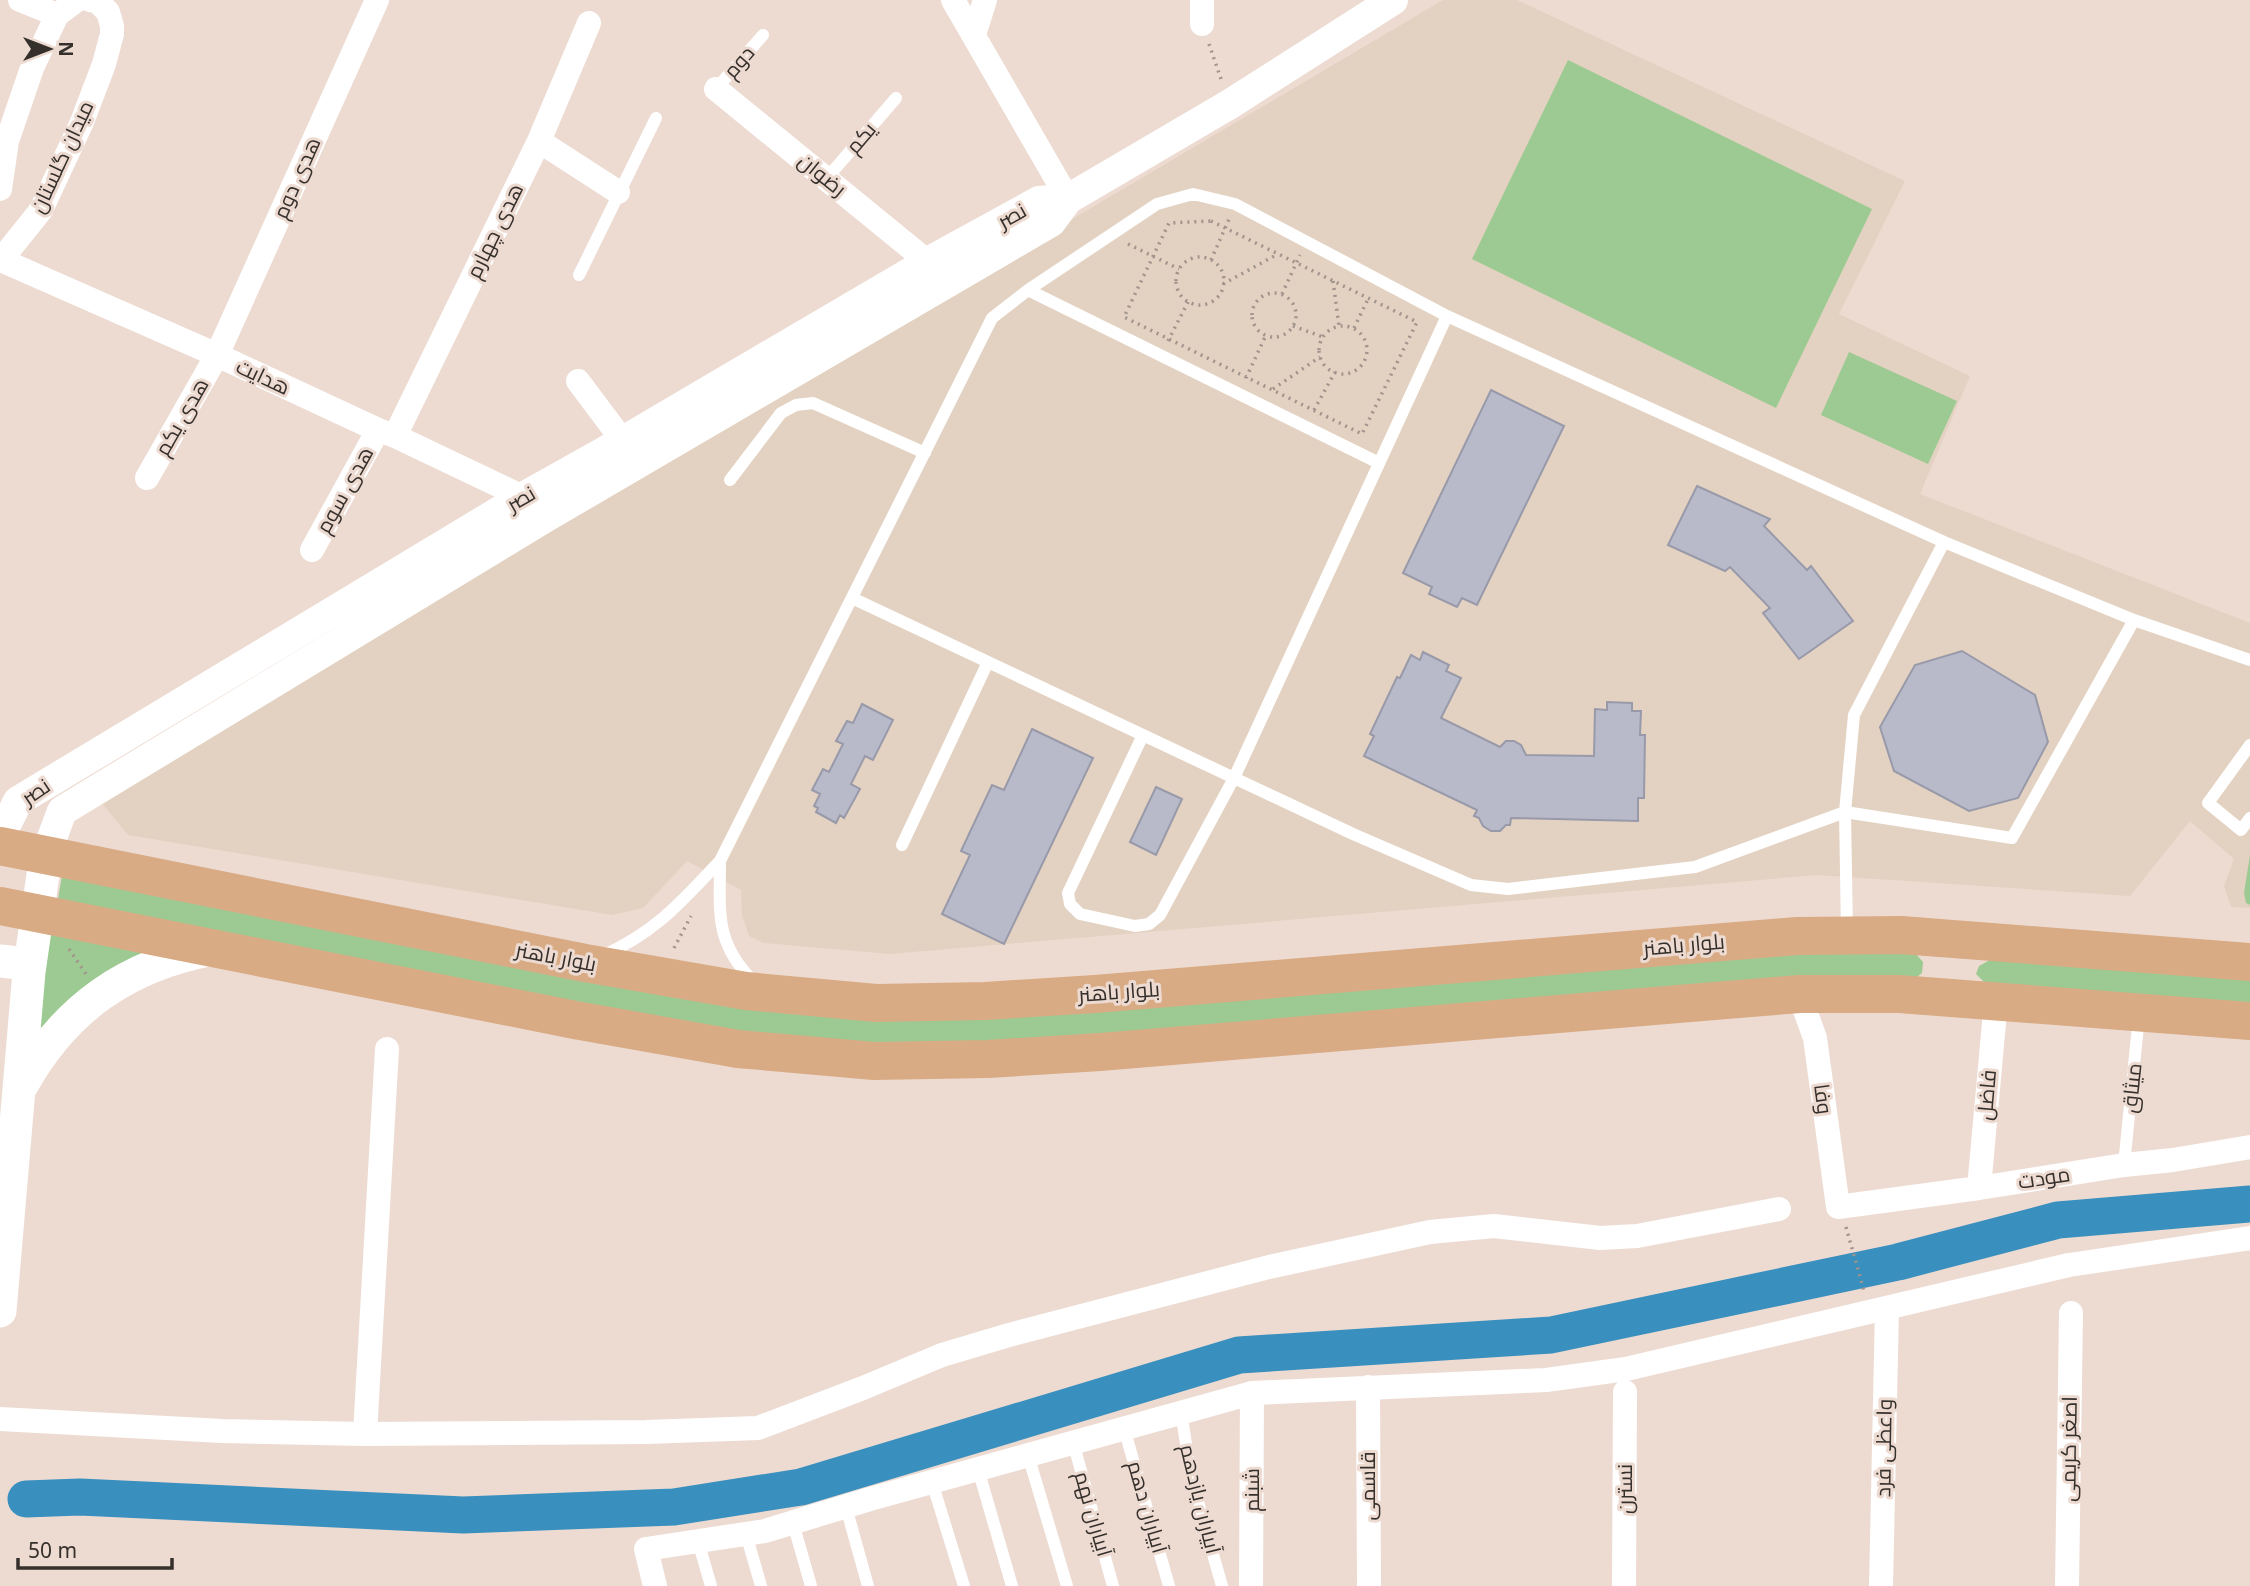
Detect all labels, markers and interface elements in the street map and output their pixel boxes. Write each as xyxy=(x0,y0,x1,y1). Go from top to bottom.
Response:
north arrow xyxy=(14,14,84,84)
street label: دوم xyxy=(716,39,761,84)
text: N xyxy=(53,41,79,57)
street label: میدان گلستان xyxy=(23,96,99,217)
street label: یکم xyxy=(839,115,883,160)
street label: هدی دوم xyxy=(266,132,327,223)
street label: رضوان xyxy=(793,146,853,202)
street label: هدی چهارم xyxy=(459,178,530,283)
street label: نصر xyxy=(991,196,1031,235)
street label: هدایت xyxy=(232,351,295,401)
street label: هدی یکم xyxy=(148,372,215,461)
street label: هدی سوم xyxy=(309,441,380,538)
street label: نصر xyxy=(500,479,540,518)
street label: نصر xyxy=(15,771,55,811)
street label: بلوار باهنر xyxy=(1641,926,1726,962)
street label: بلوار باهنر xyxy=(512,934,599,978)
street label: بلوار باهنر xyxy=(1076,974,1161,1008)
street label: میثاق xyxy=(2114,1061,2148,1114)
street label: فاضل xyxy=(1970,1068,2002,1121)
street label: وفا xyxy=(1808,1082,1840,1116)
street label: مودت xyxy=(2016,1159,2072,1195)
street label: اصغر کریمی xyxy=(2053,1396,2083,1502)
street label: واعظی فرد xyxy=(1868,1399,1898,1497)
street label: آبیاران یازدهم xyxy=(1173,1441,1228,1557)
street label: قاسمی xyxy=(1353,1451,1381,1521)
street label: آبیاران دهم xyxy=(1120,1457,1175,1557)
street label: نسترن xyxy=(1610,1464,1638,1514)
street label: آبیاران نهم xyxy=(1067,1468,1120,1560)
street label: شبنم xyxy=(1237,1468,1266,1512)
scale bar xyxy=(18,1526,172,1570)
text: 50 m xyxy=(28,1536,77,1564)

